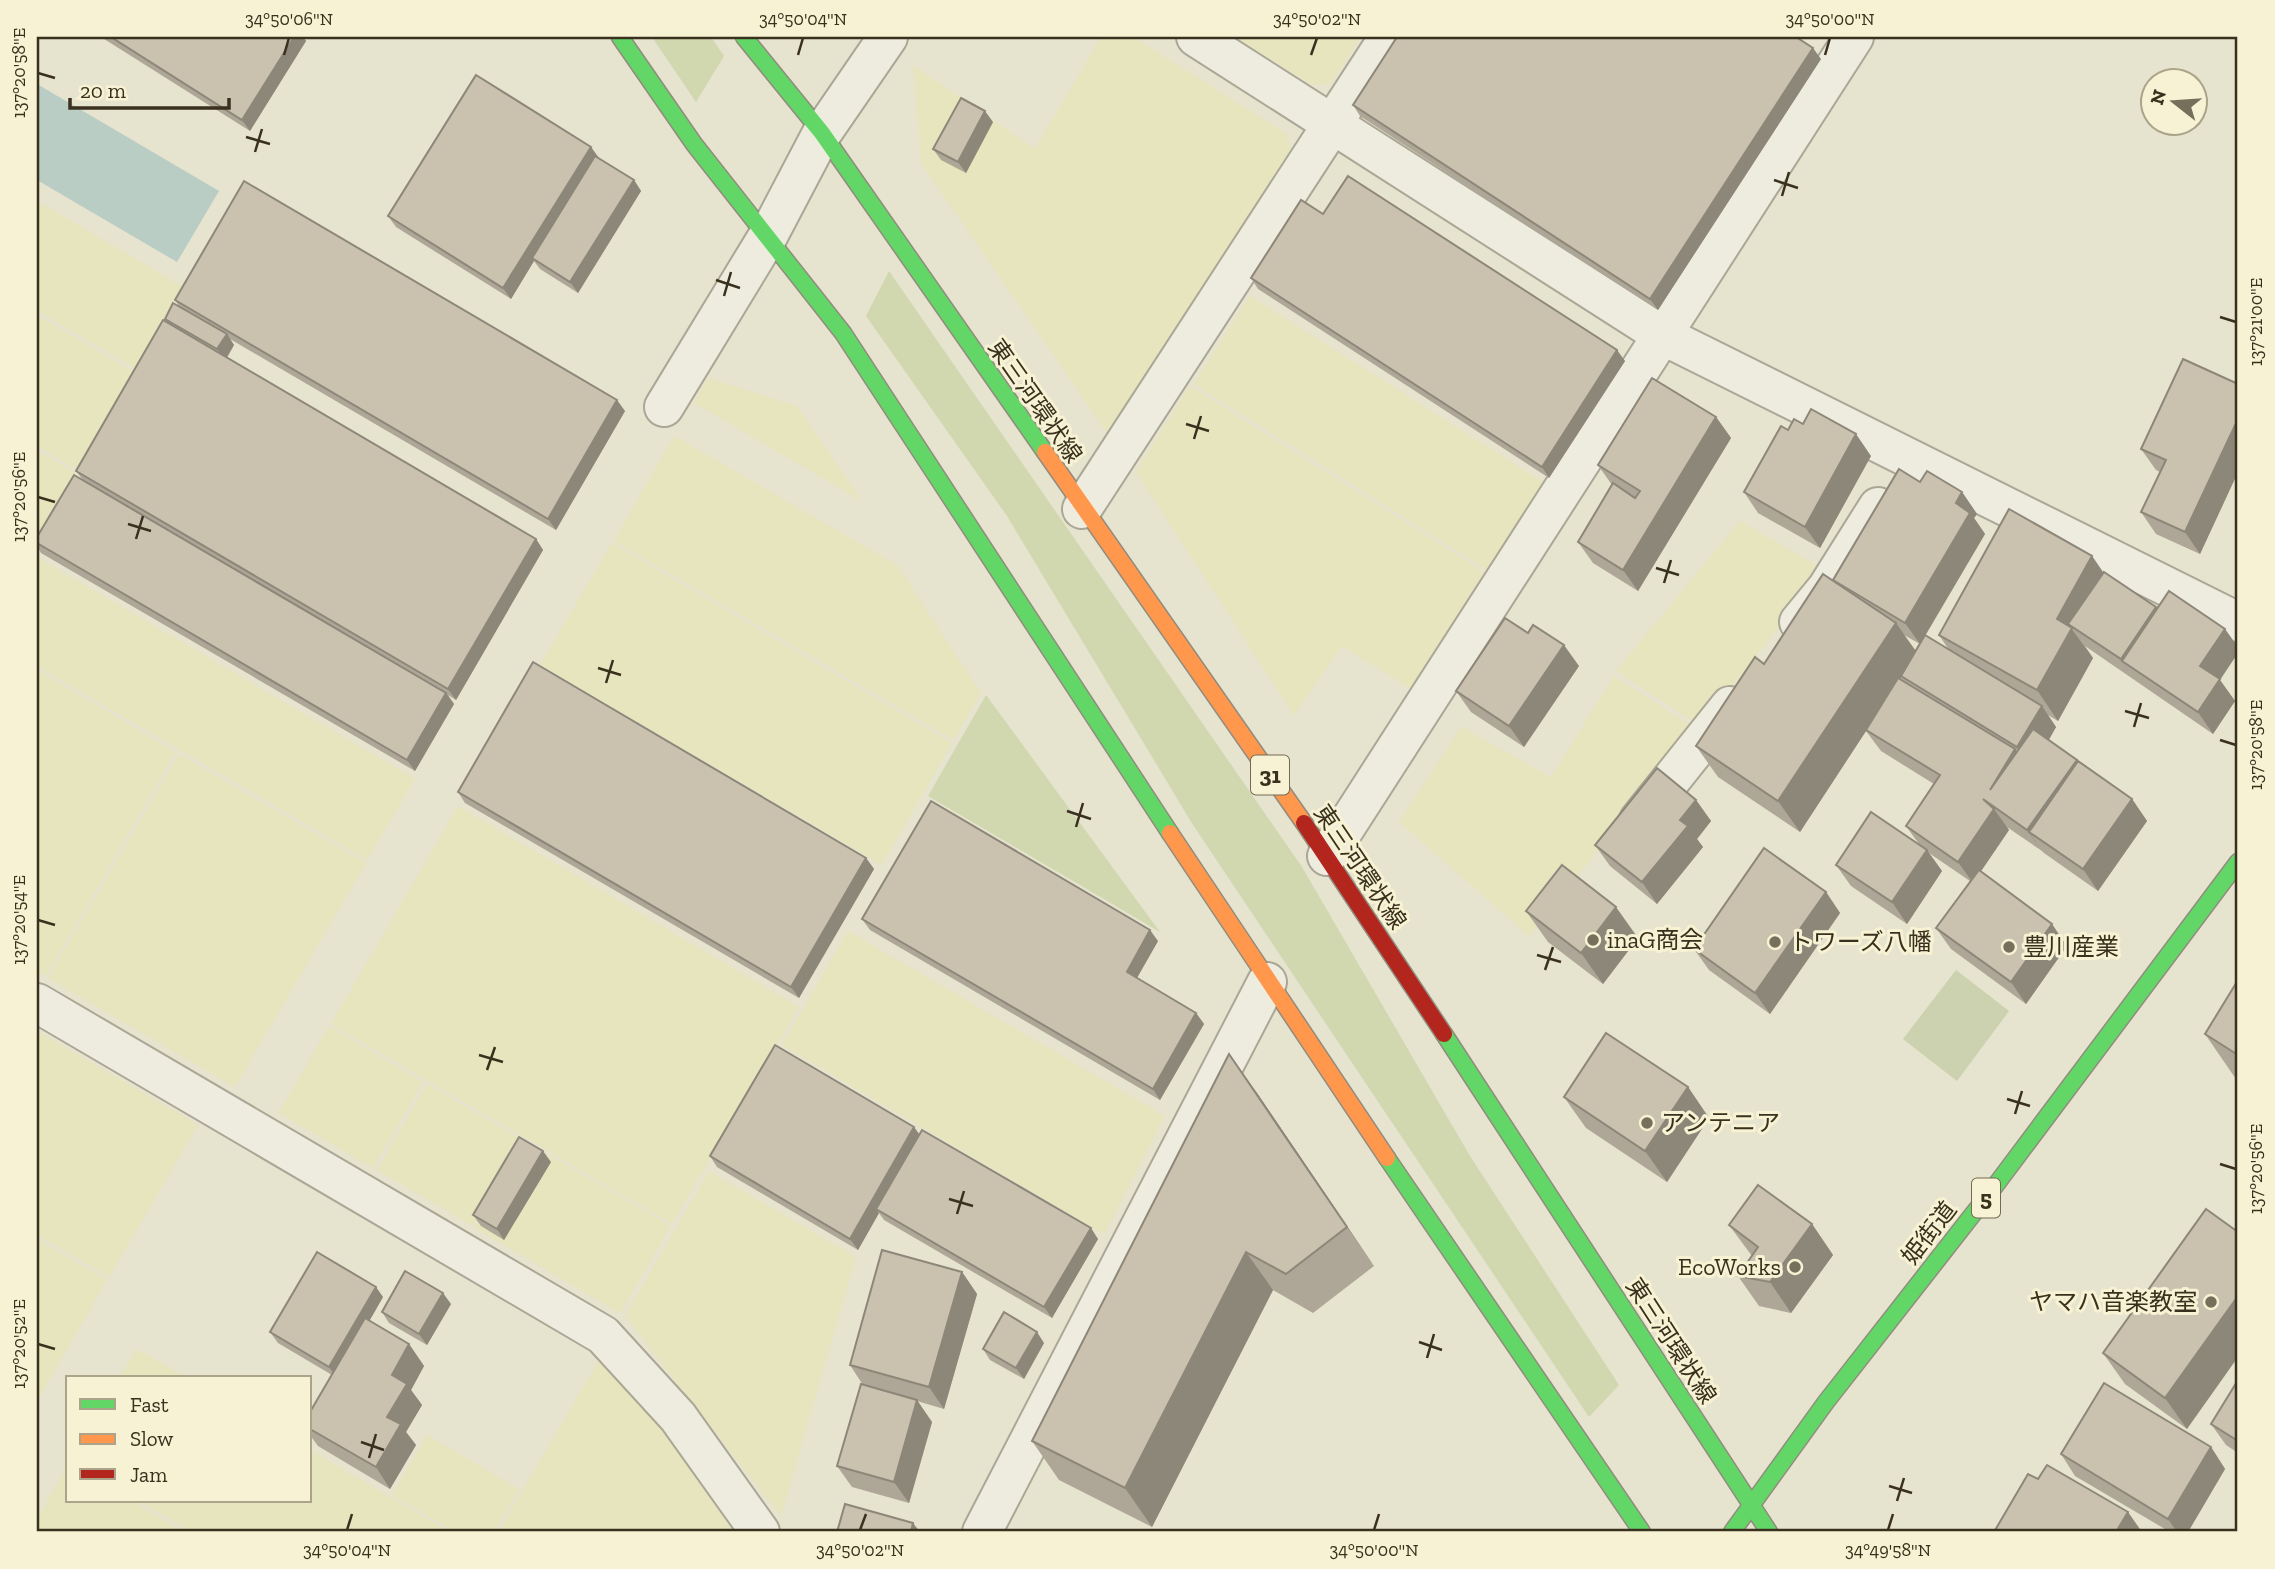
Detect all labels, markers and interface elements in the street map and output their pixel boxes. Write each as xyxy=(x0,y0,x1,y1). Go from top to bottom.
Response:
text: 34°50'06"N xyxy=(245,8,333,30)
text: 34°50'04"N xyxy=(759,8,847,30)
text: 34°50'02"N xyxy=(1273,8,1361,30)
text: 34°50'00"N xyxy=(1786,8,1874,30)
text: 137°20'58"E xyxy=(8,28,30,118)
scale bar xyxy=(70,66,229,110)
north arrow xyxy=(2138,66,2208,136)
text: 20 m xyxy=(80,78,126,103)
text: N xyxy=(2145,87,2171,107)
text: 137°21'00"E xyxy=(2245,278,2267,366)
street label: 東三河環状線 xyxy=(982,333,1089,468)
text: 137°20'56"E xyxy=(8,452,30,542)
text: 137°20'58"E xyxy=(2245,700,2267,790)
road number: 31 xyxy=(1251,755,1289,794)
street label: 東三河環状線 xyxy=(1308,799,1413,935)
text: 137°20'54"E xyxy=(8,875,30,965)
place label: inaG商会 xyxy=(1607,925,1703,954)
place label: トワーズ八幡 xyxy=(1789,927,1932,956)
marker: inaG商会 xyxy=(1585,932,1601,948)
place label: 豊川産業 xyxy=(2023,932,2119,961)
marker: トワーズ八幡 xyxy=(1767,934,1783,950)
marker: 豊川産業 xyxy=(2001,939,2017,955)
place label: アンテニア xyxy=(1661,1108,1780,1137)
marker: アンテニア xyxy=(1639,1115,1655,1131)
text: 137°20'56"E xyxy=(2245,1124,2267,1214)
road number: 5 xyxy=(1972,1178,2000,1218)
street label: 姫街道 xyxy=(1895,1195,1962,1270)
place label: EcoWorks xyxy=(1678,1252,1781,1281)
marker: EcoWorks xyxy=(1787,1259,1803,1275)
street label: 東三河環状線 xyxy=(1620,1272,1723,1409)
place label: ヤマハ音楽教室 xyxy=(2029,1287,2197,1316)
marker: ヤマハ音楽教室 xyxy=(2203,1294,2219,1310)
text: 137°20'52"E xyxy=(8,1299,30,1389)
legend xyxy=(66,1376,312,1502)
text: Fast xyxy=(130,1392,169,1417)
text: Slow xyxy=(130,1426,173,1451)
text: Jam xyxy=(130,1462,167,1487)
text: 34°50'04"N xyxy=(303,1539,391,1561)
text: 34°50'02"N xyxy=(816,1539,904,1561)
text: 34°50'00"N xyxy=(1330,1539,1418,1561)
text: 34°49'58"N xyxy=(1845,1539,1931,1561)

